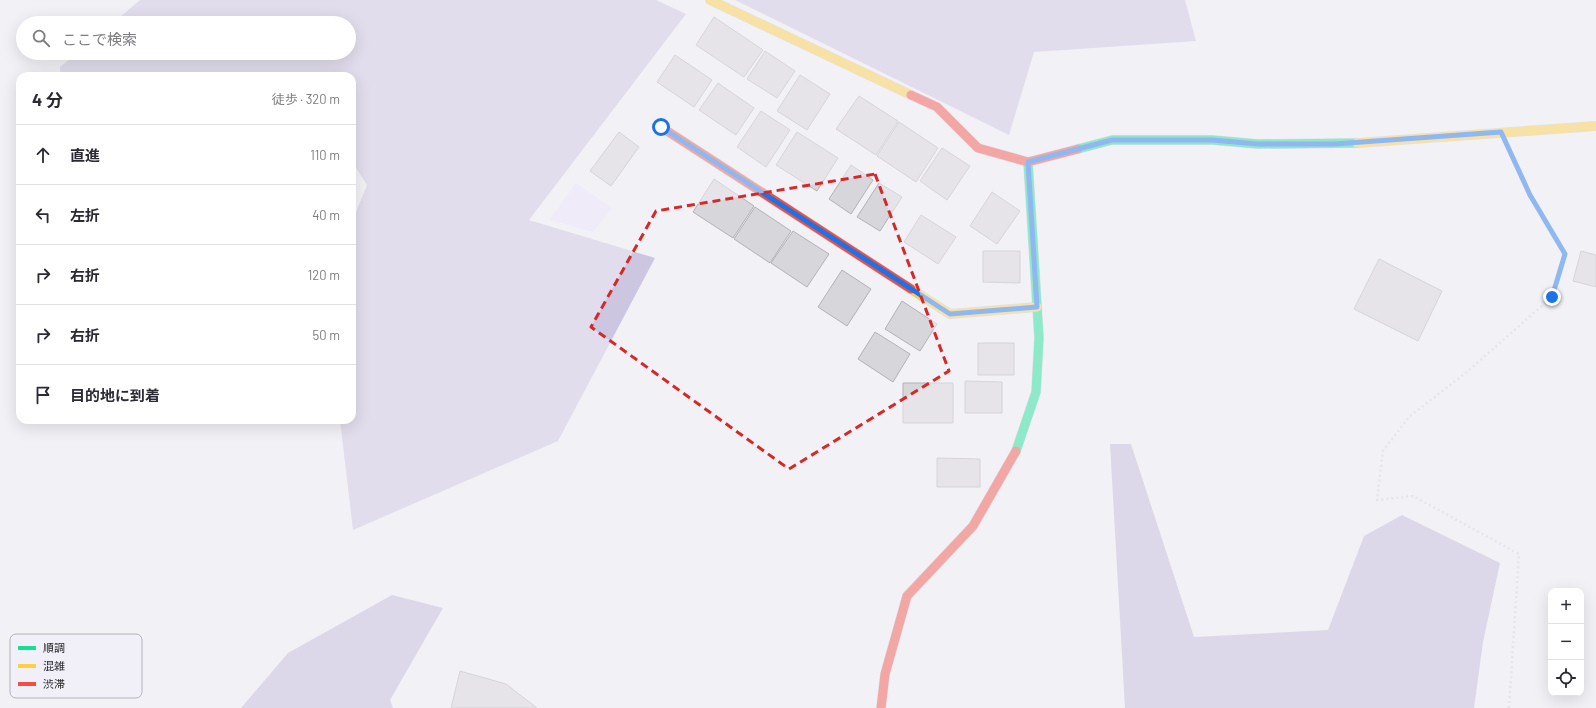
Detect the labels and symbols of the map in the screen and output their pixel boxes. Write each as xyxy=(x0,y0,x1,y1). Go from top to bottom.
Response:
route start xyxy=(652,118,670,136)
route end xyxy=(1543,288,1561,306)
legend xyxy=(10,634,142,698)
text: 順調 xyxy=(43,641,65,654)
text: 混雑 xyxy=(43,659,65,672)
text: 渋滞 xyxy=(43,677,65,690)

